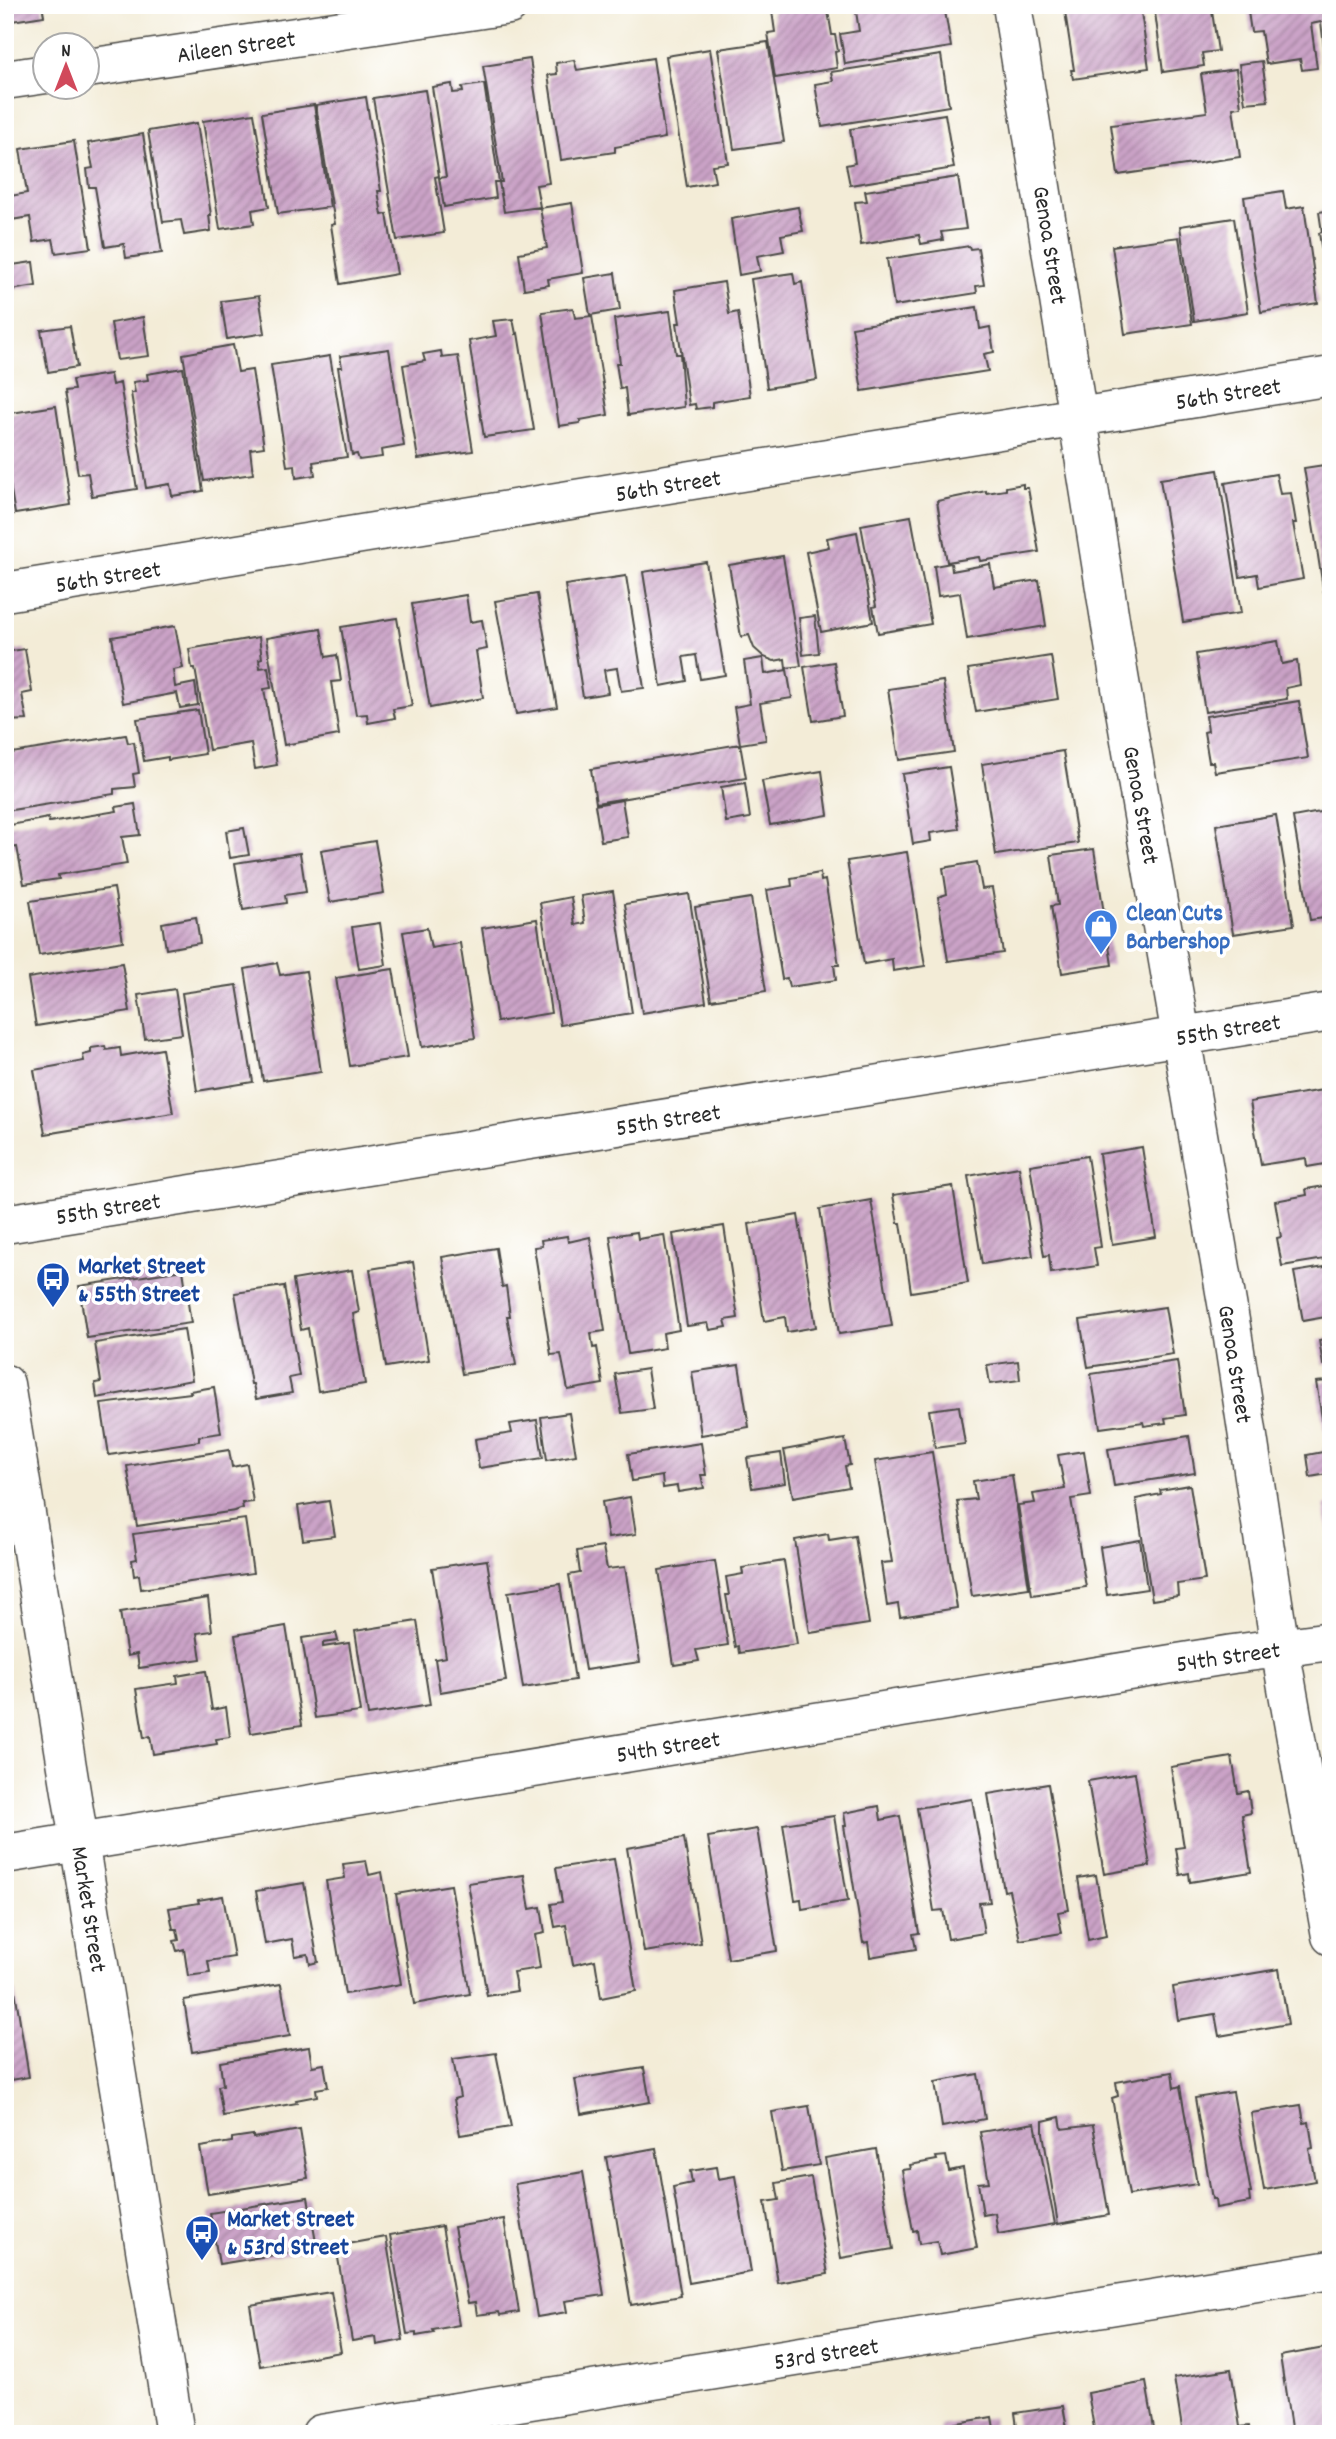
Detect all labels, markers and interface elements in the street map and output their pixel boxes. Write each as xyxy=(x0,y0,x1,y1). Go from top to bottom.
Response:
street label: Aileen Street xyxy=(175,24,298,74)
north arrow xyxy=(32,32,102,102)
text: N xyxy=(61,39,71,66)
street label: Genoa Street xyxy=(1022,184,1074,307)
street label: 56th Street xyxy=(1173,371,1284,421)
street label: 56th Street xyxy=(613,463,724,513)
street label: 56th Street xyxy=(53,554,164,604)
street label: Genoa Street xyxy=(1112,744,1166,867)
place label: Clean Cuts Barbershop xyxy=(1126,898,1230,960)
shop icon: Clean Cuts Barbershop xyxy=(1082,907,1120,956)
street label: 55th Street xyxy=(1174,1007,1284,1057)
street label: 55th Street xyxy=(614,1097,724,1147)
street label: 55th Street xyxy=(54,1186,164,1236)
place label: Market Street & 55th Street xyxy=(78,1251,205,1313)
bus stop icon: Market Street & 55th Street xyxy=(34,1260,72,1309)
street label: Genoa Street xyxy=(1207,1303,1259,1426)
street label: 54th Street xyxy=(1174,1635,1283,1683)
street label: 54th Street xyxy=(614,1724,723,1774)
street label: Market Street xyxy=(60,1844,114,1975)
place label: Market Street & 53rd Street xyxy=(227,2204,354,2266)
bus stop icon: Market Street & 53rd Street xyxy=(183,2213,221,2262)
street label: 53rd Street xyxy=(772,2331,881,2381)

